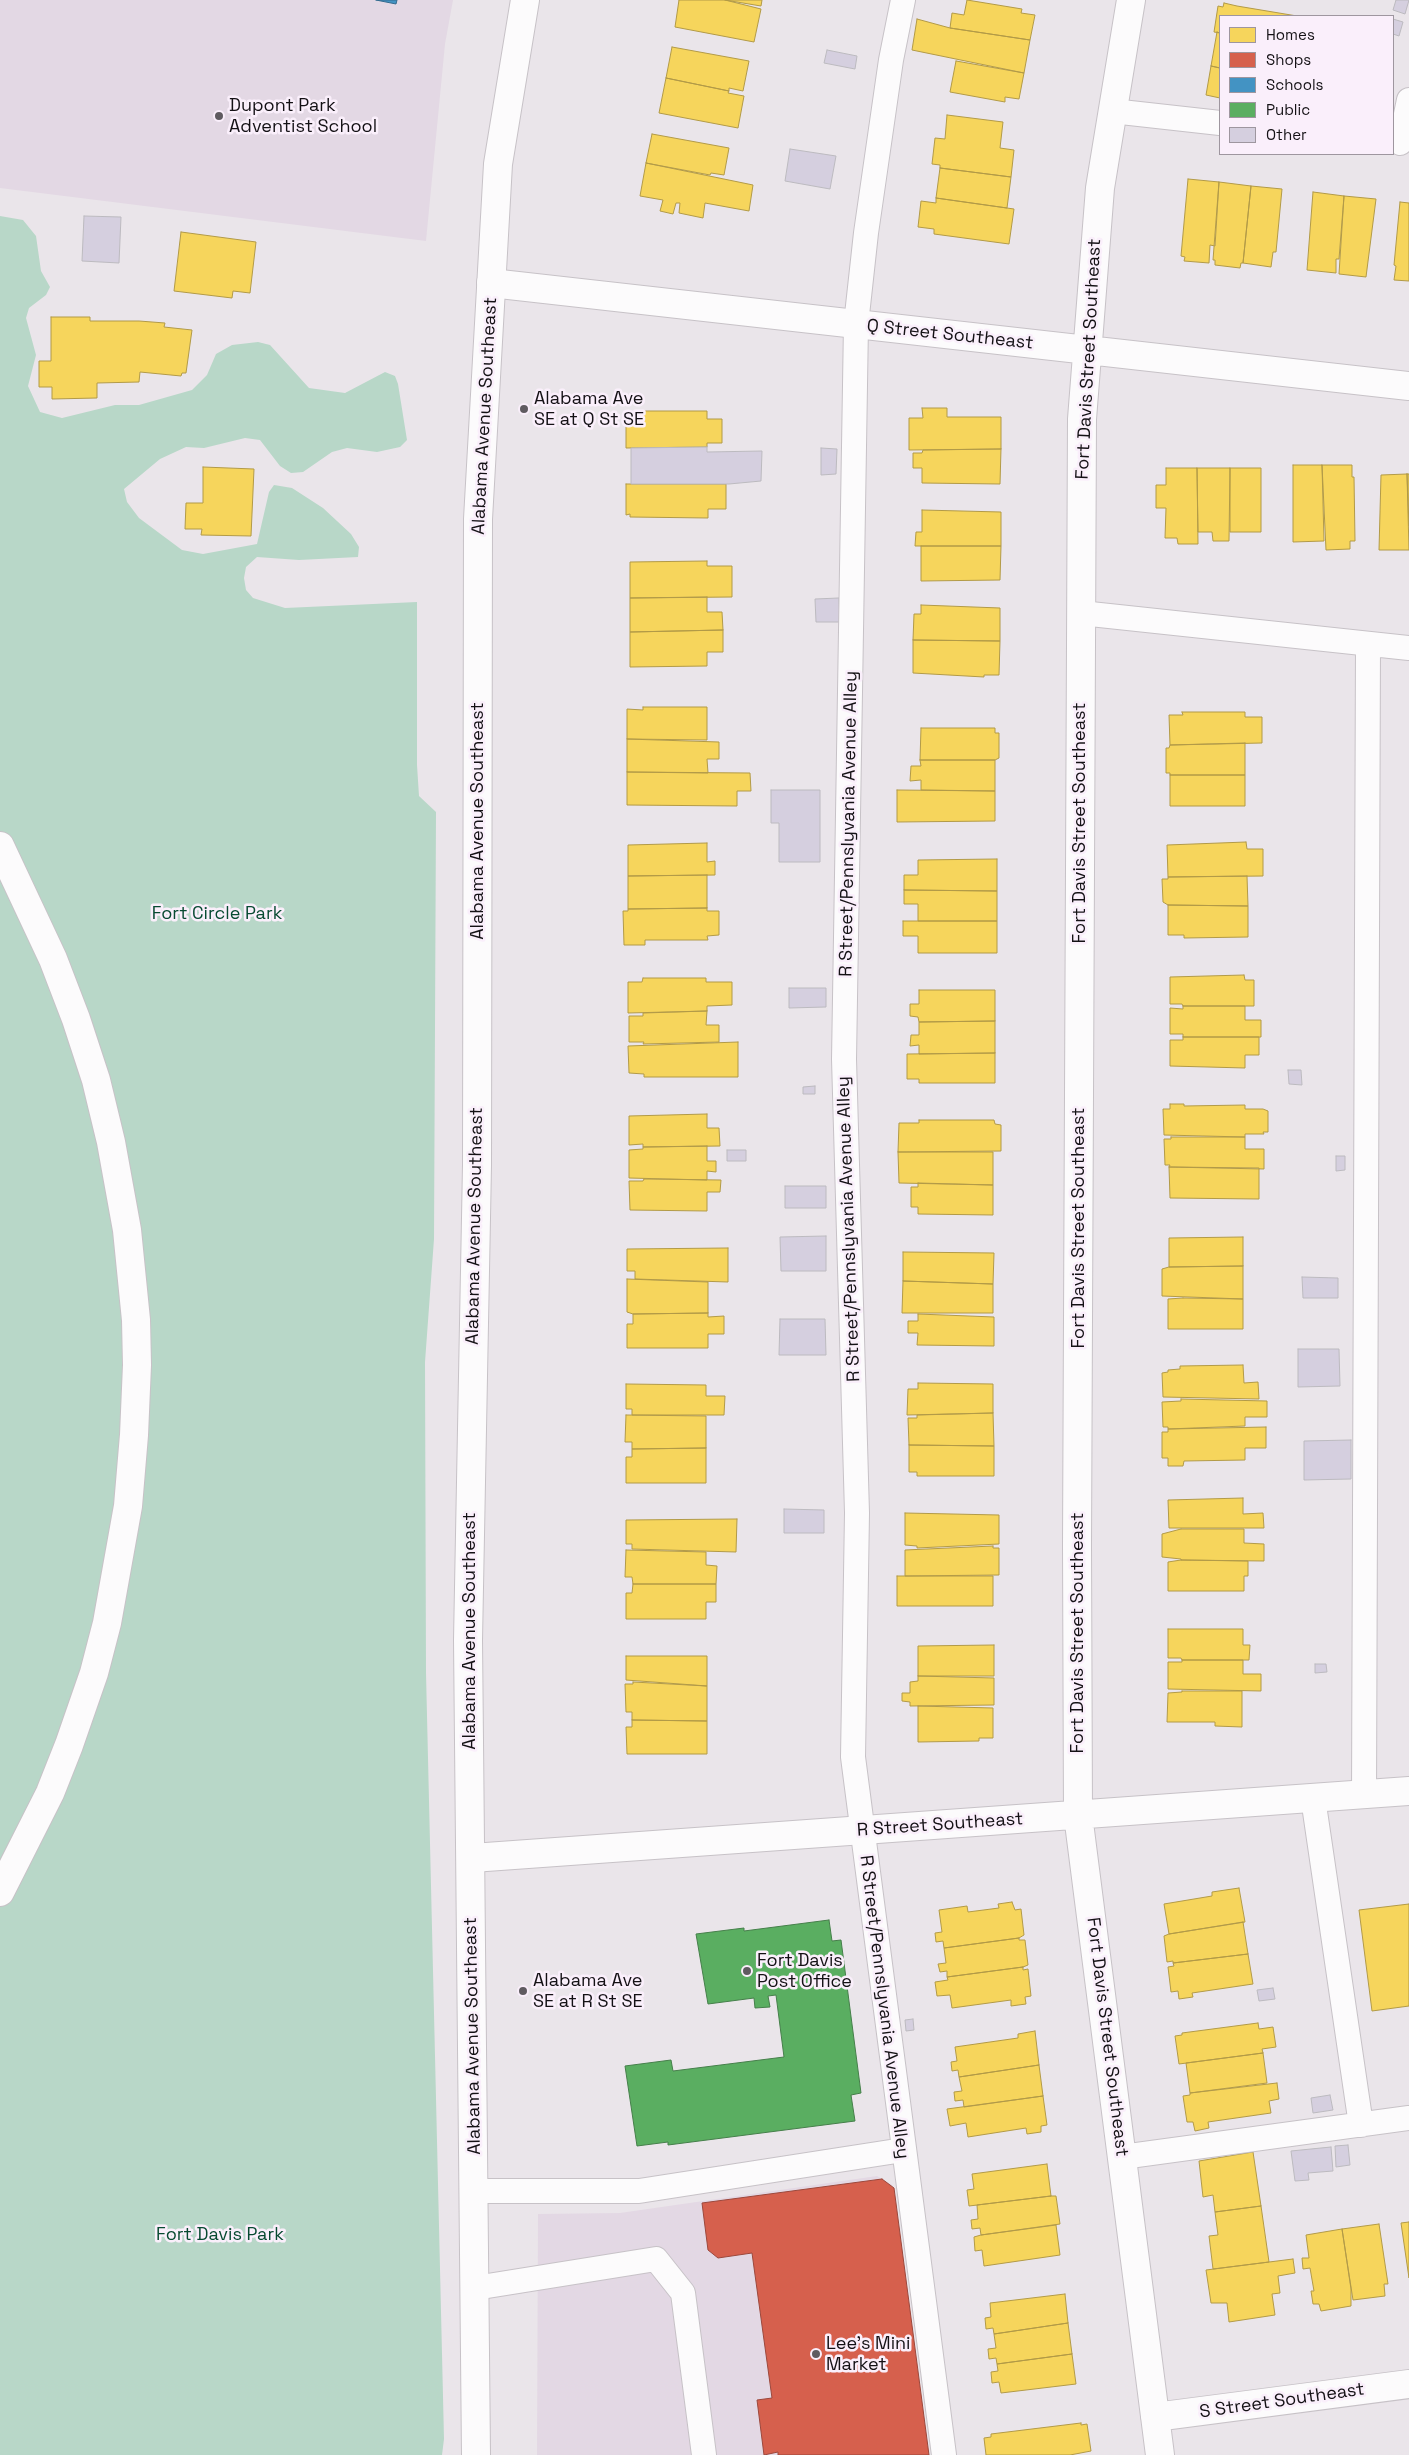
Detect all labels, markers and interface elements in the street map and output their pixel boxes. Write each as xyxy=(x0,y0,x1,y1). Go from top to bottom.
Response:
legend xyxy=(1219,15,1394,155)
text: Homes xyxy=(1266,25,1315,44)
text: Shops xyxy=(1266,50,1311,69)
text: Schools xyxy=(1266,75,1323,94)
place label: Dupont Park Adventist School xyxy=(229,95,377,138)
text: Public xyxy=(1266,100,1310,119)
marker: Dupont Park Adventist School xyxy=(213,110,225,122)
text: Other xyxy=(1266,125,1307,144)
street label: Fort Davis Street Southeast xyxy=(1072,238,1106,480)
street label: Alabama Avenue Southeast xyxy=(468,297,502,535)
street label: Q Street Southeast xyxy=(866,316,1034,354)
place label: Alabama Ave SE at Q St SE xyxy=(534,388,644,430)
marker: Alabama Ave SE at Q St SE xyxy=(518,403,530,415)
street label: R Street/Pennslyvania Avenue Alley xyxy=(836,671,862,977)
street label: Alabama Avenue Southeast xyxy=(467,702,489,940)
street label: Fort Davis Street Southeast xyxy=(1069,702,1091,944)
park label: Fort Circle Park xyxy=(152,903,282,925)
street label: R Street/Pennslyvania Avenue Alley xyxy=(833,1076,865,1382)
street label: Alabama Avenue Southeast xyxy=(462,1107,488,1345)
street label: Fort Davis Street Southeast xyxy=(1068,1107,1090,1349)
street label: Alabama Avenue Southeast xyxy=(459,1512,481,1750)
street label: Fort Davis Street Southeast xyxy=(1067,1512,1089,1754)
street label: R Street Southeast xyxy=(856,1808,1024,1842)
street label: R Street/Pennslyvania Avenue Alley xyxy=(855,1854,913,2160)
street label: Fort Davis Street Southeast xyxy=(1082,1916,1132,2158)
street label: Alabama Avenue Southeast xyxy=(460,1917,486,2155)
place label: Fort Davis Post Office xyxy=(757,1950,852,1992)
marker: Fort Davis Post Office xyxy=(741,1965,753,1977)
place label: Alabama Ave SE at R St SE xyxy=(533,1970,643,2012)
marker: Alabama Ave SE at R St SE xyxy=(517,1985,529,1997)
park label: Fort Davis Park xyxy=(156,2224,284,2246)
place label: Lee's Mini Market xyxy=(826,2333,910,2376)
marker: Lee's Mini Market xyxy=(810,2348,822,2360)
street label: S Street Southeast xyxy=(1198,2379,1366,2423)

